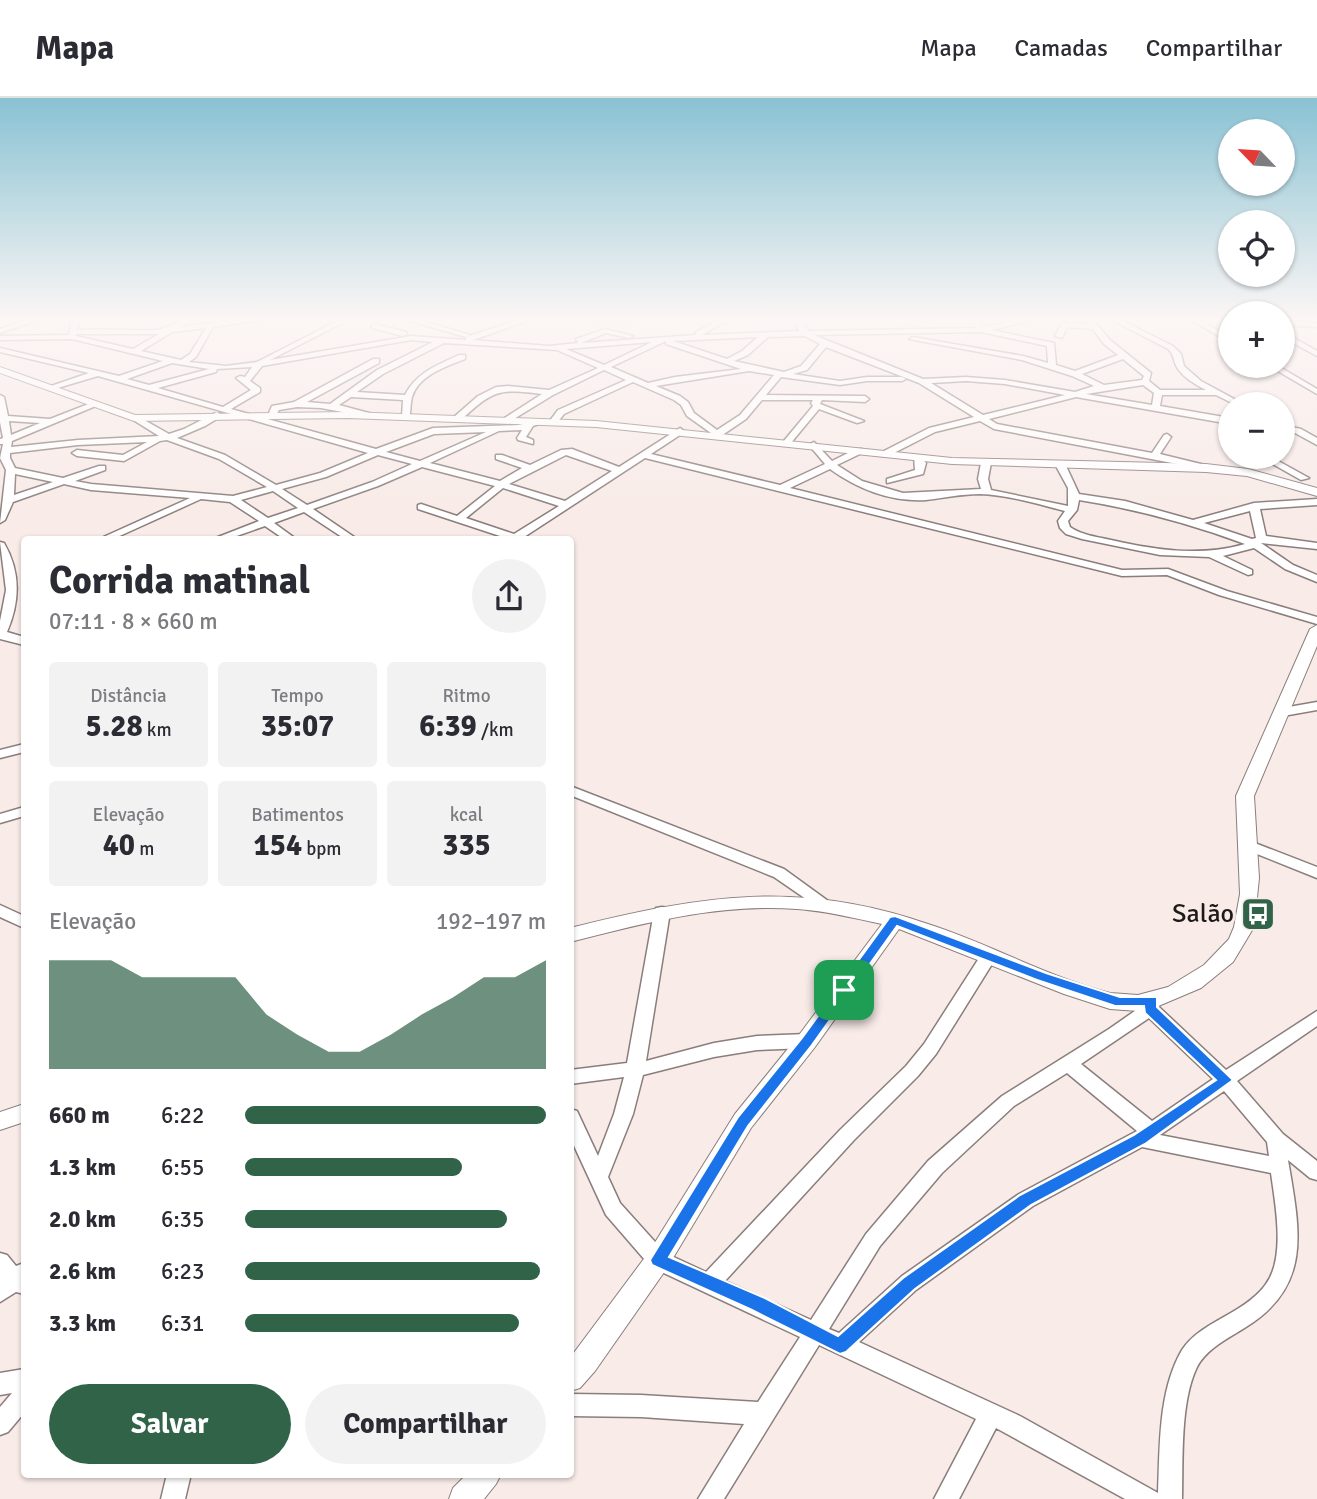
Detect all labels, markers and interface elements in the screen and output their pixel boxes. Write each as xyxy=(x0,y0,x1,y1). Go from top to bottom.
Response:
text: Mapa xyxy=(35,28,114,69)
text: Mapa xyxy=(920,33,977,63)
text: Camadas xyxy=(1015,33,1108,63)
text: Compartilhar xyxy=(1146,33,1282,63)
north arrow xyxy=(1218,119,1295,196)
map controls xyxy=(1218,119,1295,469)
button: locate xyxy=(1218,210,1295,287)
button: + xyxy=(1218,301,1295,378)
button: − xyxy=(1218,392,1295,469)
text: Corrida matinal xyxy=(49,557,310,604)
button: share xyxy=(472,559,546,633)
text: 07:11 · 8 × 660 m xyxy=(49,607,218,636)
text: Distância xyxy=(90,684,167,708)
text: Tempo xyxy=(271,684,324,708)
text: Ritmo xyxy=(442,684,491,708)
text: 5.28 xyxy=(85,708,143,745)
text: 35:07 xyxy=(261,708,334,745)
text: 6:39 xyxy=(419,708,477,745)
text: km xyxy=(143,718,172,742)
text: /km xyxy=(477,718,514,742)
text: Elevação xyxy=(93,803,165,827)
text: Batimentos xyxy=(251,803,344,827)
text: kcal xyxy=(450,803,483,827)
text: 40 xyxy=(103,827,135,864)
text: 154 xyxy=(253,827,302,864)
text: 335 xyxy=(442,827,491,864)
text: m xyxy=(135,837,154,861)
text: bpm xyxy=(302,837,342,861)
bus stop icon: Salão xyxy=(1239,895,1277,933)
place label: Salão xyxy=(1172,898,1234,930)
text: Elevação xyxy=(49,907,136,936)
text: 192–197 m xyxy=(436,907,546,936)
pin xyxy=(814,960,874,1020)
icon: arrive xyxy=(825,971,863,1009)
text: 660 m xyxy=(49,1101,110,1130)
text: 6:22 xyxy=(161,1101,204,1130)
text: 1.3 km xyxy=(49,1153,116,1182)
text: 6:55 xyxy=(161,1153,204,1182)
text: 2.0 km xyxy=(49,1205,116,1234)
text: 6:35 xyxy=(161,1205,204,1234)
text: 2.6 km xyxy=(49,1257,116,1286)
text: 6:23 xyxy=(161,1257,204,1286)
text: 3.3 km xyxy=(49,1309,116,1338)
text: 6:31 xyxy=(161,1309,204,1338)
button: Salvar xyxy=(49,1384,291,1464)
button: Compartilhar xyxy=(305,1384,546,1464)

